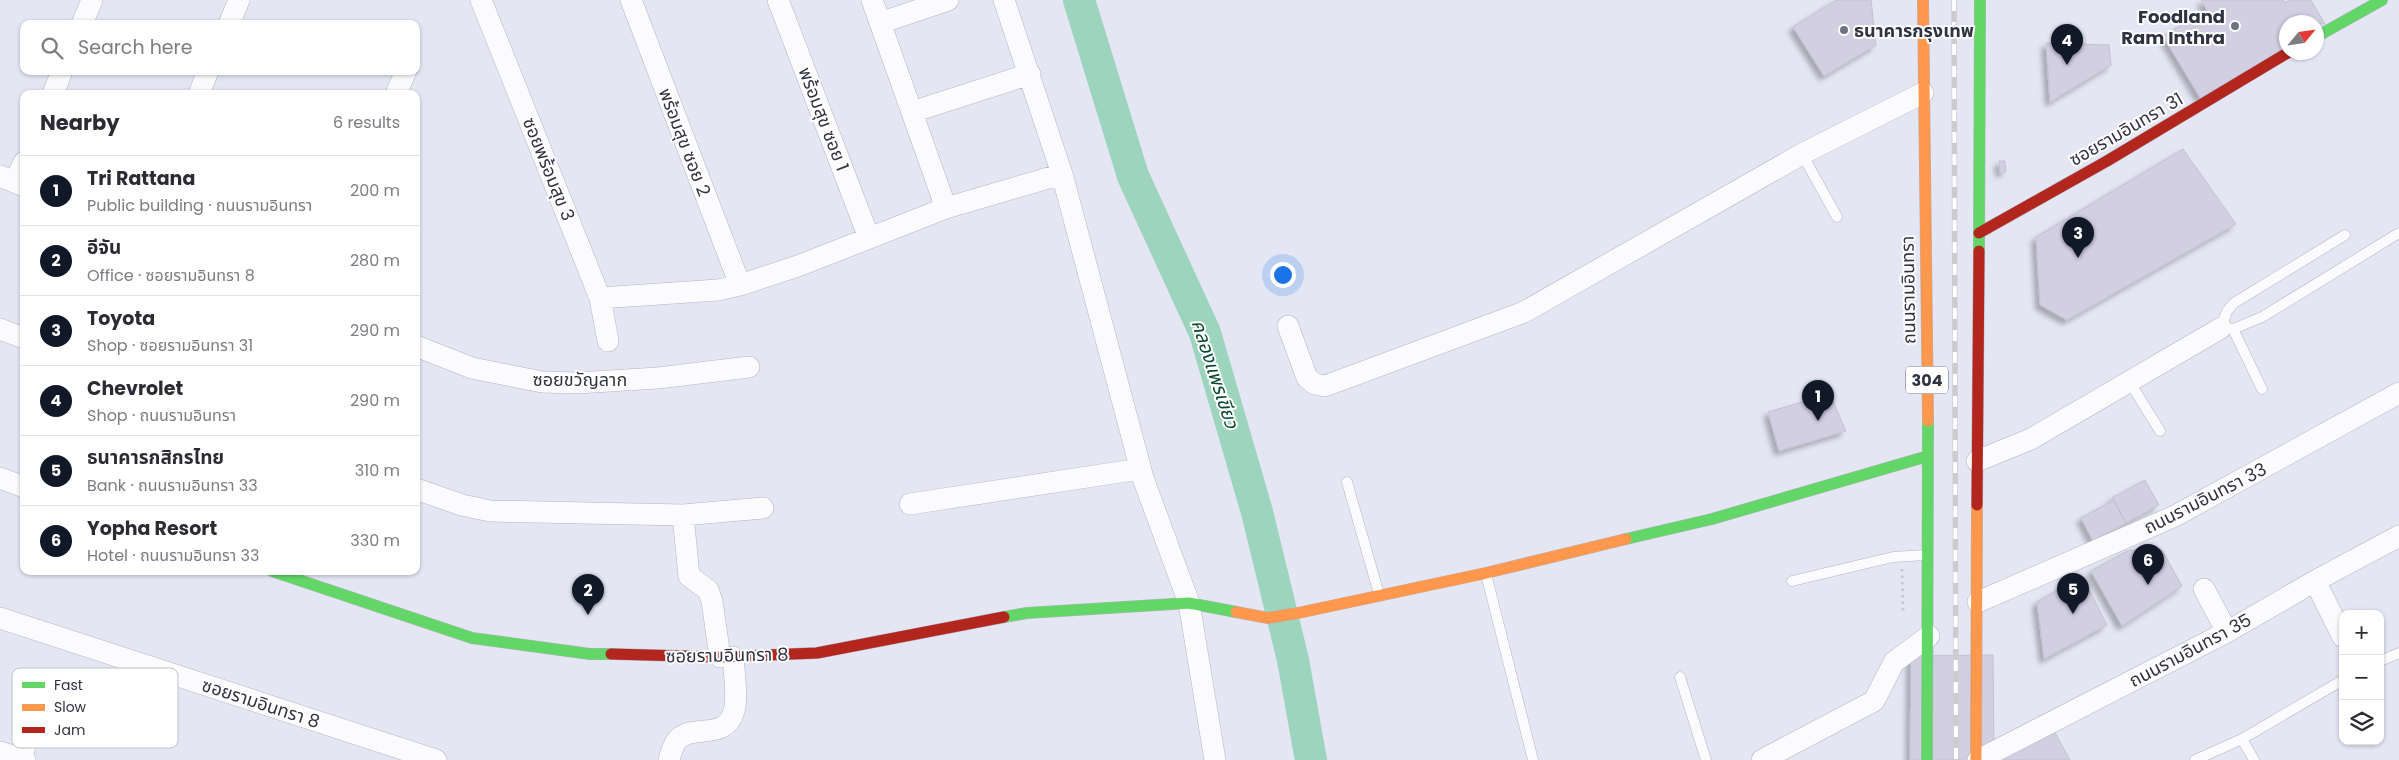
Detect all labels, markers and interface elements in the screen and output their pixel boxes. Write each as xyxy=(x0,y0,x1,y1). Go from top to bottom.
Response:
place label: Foodland Ram Inthra xyxy=(2121,4,2225,50)
north arrow xyxy=(2279,15,2324,60)
place label: ธนาคารกรุงเทพ xyxy=(1854,18,1974,43)
search box xyxy=(20,20,420,75)
marker: Foodland Ram Inthra xyxy=(2229,20,2241,32)
marker: ธนาคารกรุงเทพ xyxy=(1838,24,1850,36)
pin: 4 xyxy=(2051,24,2083,65)
icon: search xyxy=(38,34,66,62)
text: Search here xyxy=(78,34,192,61)
street label: พร้อมสุข ซอย 1 xyxy=(793,64,855,174)
street label: พร้อมสุข ซอย 2 xyxy=(653,84,717,200)
street label: ซอยรามอินทรา 31 xyxy=(2064,86,2188,172)
text: Nearby xyxy=(40,108,120,137)
text: 6 results xyxy=(333,111,400,134)
street label: ซอยพร้อมสุข 3 xyxy=(517,114,581,224)
text: Tri Rattana xyxy=(87,165,195,192)
text: 1 xyxy=(53,179,59,202)
text: 200 m xyxy=(350,179,400,202)
text: Public building · ถนนรามอินทรา xyxy=(87,194,312,217)
pin: 3 xyxy=(2062,217,2094,258)
text: อีจัน xyxy=(87,234,121,261)
street label: ถนนรามอินทรา xyxy=(1895,236,1921,344)
text: 2 xyxy=(51,249,61,272)
text: 280 m xyxy=(350,249,400,272)
your location xyxy=(1270,262,1296,288)
text: Office · ซอยรามอินทรา 8 xyxy=(87,264,255,287)
text: Toyota xyxy=(87,305,155,332)
water label: คลองแพรเขียว xyxy=(1185,316,1245,432)
text: 3 xyxy=(51,319,61,342)
text: 290 m xyxy=(350,319,400,342)
text: Shop · ซอยรามอินทรา 31 xyxy=(87,334,253,357)
road number: 304 xyxy=(1906,366,1948,394)
street label: ซอยขวัญลาก xyxy=(533,367,627,392)
text: Chevrolet xyxy=(87,375,183,402)
pin: 1 xyxy=(1802,380,1834,421)
text: 4 xyxy=(51,389,61,412)
text: 290 m xyxy=(350,389,400,412)
text: Shop · ถนนรามอินทรา xyxy=(87,404,236,427)
text: ธนาคารกสิกรไทย xyxy=(87,444,224,471)
street label: ถนนรามอินทรา 33 xyxy=(2139,456,2271,540)
text: 5 xyxy=(51,459,61,482)
text: 310 m xyxy=(355,459,400,482)
text: Bank · ถนนรามอินทรา 33 xyxy=(87,474,258,497)
text: Yopha Resort xyxy=(87,515,217,542)
text: 6 xyxy=(51,529,61,552)
text: 330 m xyxy=(350,529,400,552)
text: Hotel · ถนนรามอินทรา 33 xyxy=(87,544,259,567)
pin: 6 xyxy=(2132,544,2164,585)
pin: 5 xyxy=(2057,573,2089,614)
pin: 2 xyxy=(572,574,604,615)
street label: ถนนรามอินทรา 35 xyxy=(2124,607,2256,693)
map controls xyxy=(2339,610,2384,745)
button: + xyxy=(2339,610,2384,655)
street label: ซอยรามอินทรา 8 xyxy=(665,641,789,669)
button: − xyxy=(2339,655,2384,700)
legend xyxy=(12,668,178,748)
street label: ซอยรามอินทรา 8 xyxy=(199,672,323,734)
text: Fast xyxy=(54,675,83,695)
text: Slow xyxy=(54,697,87,717)
button: layers xyxy=(2339,700,2384,745)
text: Jam xyxy=(54,720,85,740)

